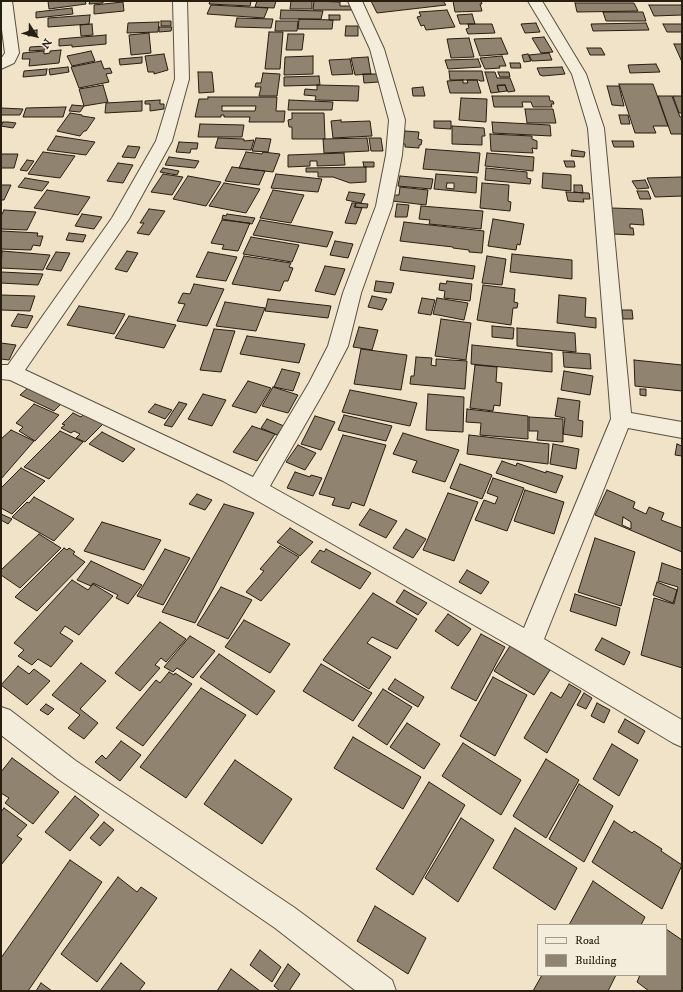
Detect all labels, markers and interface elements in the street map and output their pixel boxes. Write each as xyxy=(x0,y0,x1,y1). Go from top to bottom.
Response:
north arrow xyxy=(16,16,56,56)
text: N xyxy=(37,35,54,51)
legend xyxy=(537,924,667,976)
text: Road xyxy=(575,933,600,948)
text: Building xyxy=(575,953,616,968)

